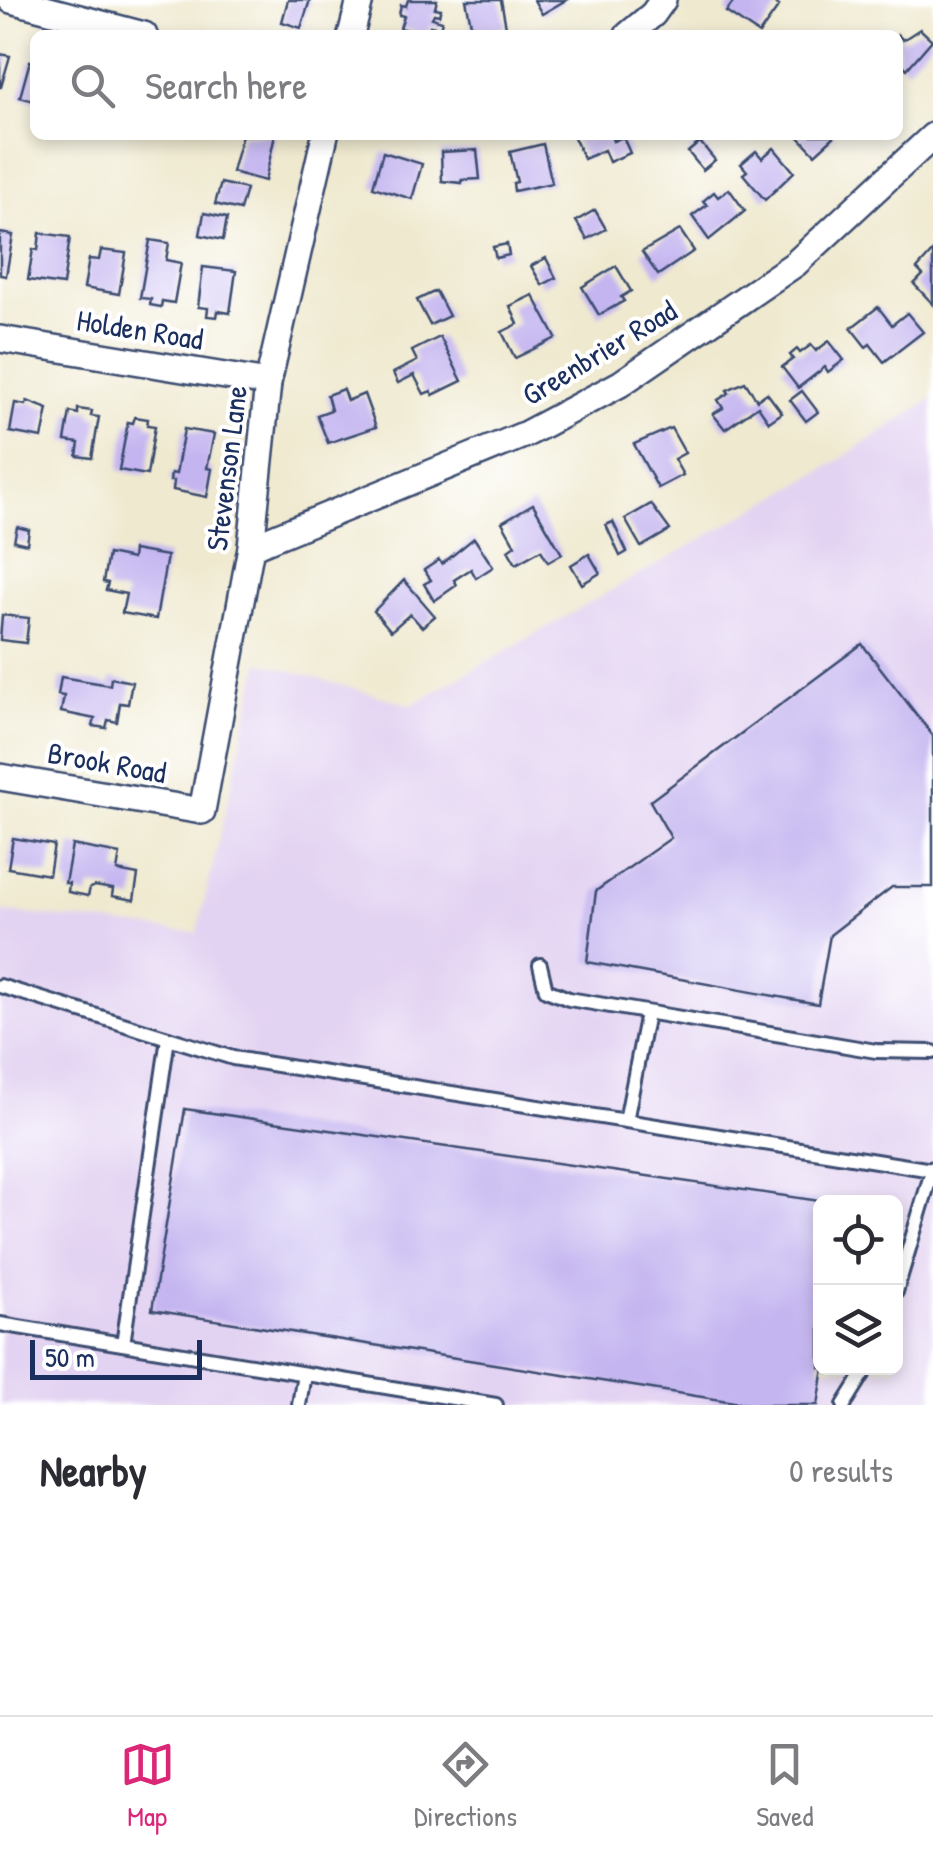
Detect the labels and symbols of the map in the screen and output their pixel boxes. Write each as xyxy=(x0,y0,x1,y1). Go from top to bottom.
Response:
street label: Greenbrier Road xyxy=(514,290,684,414)
street label: Holden Road xyxy=(74,299,206,359)
street label: Stevenson Lane xyxy=(196,383,256,553)
street label: Brook Road xyxy=(45,732,170,792)
scale bar xyxy=(30,1335,202,1380)

